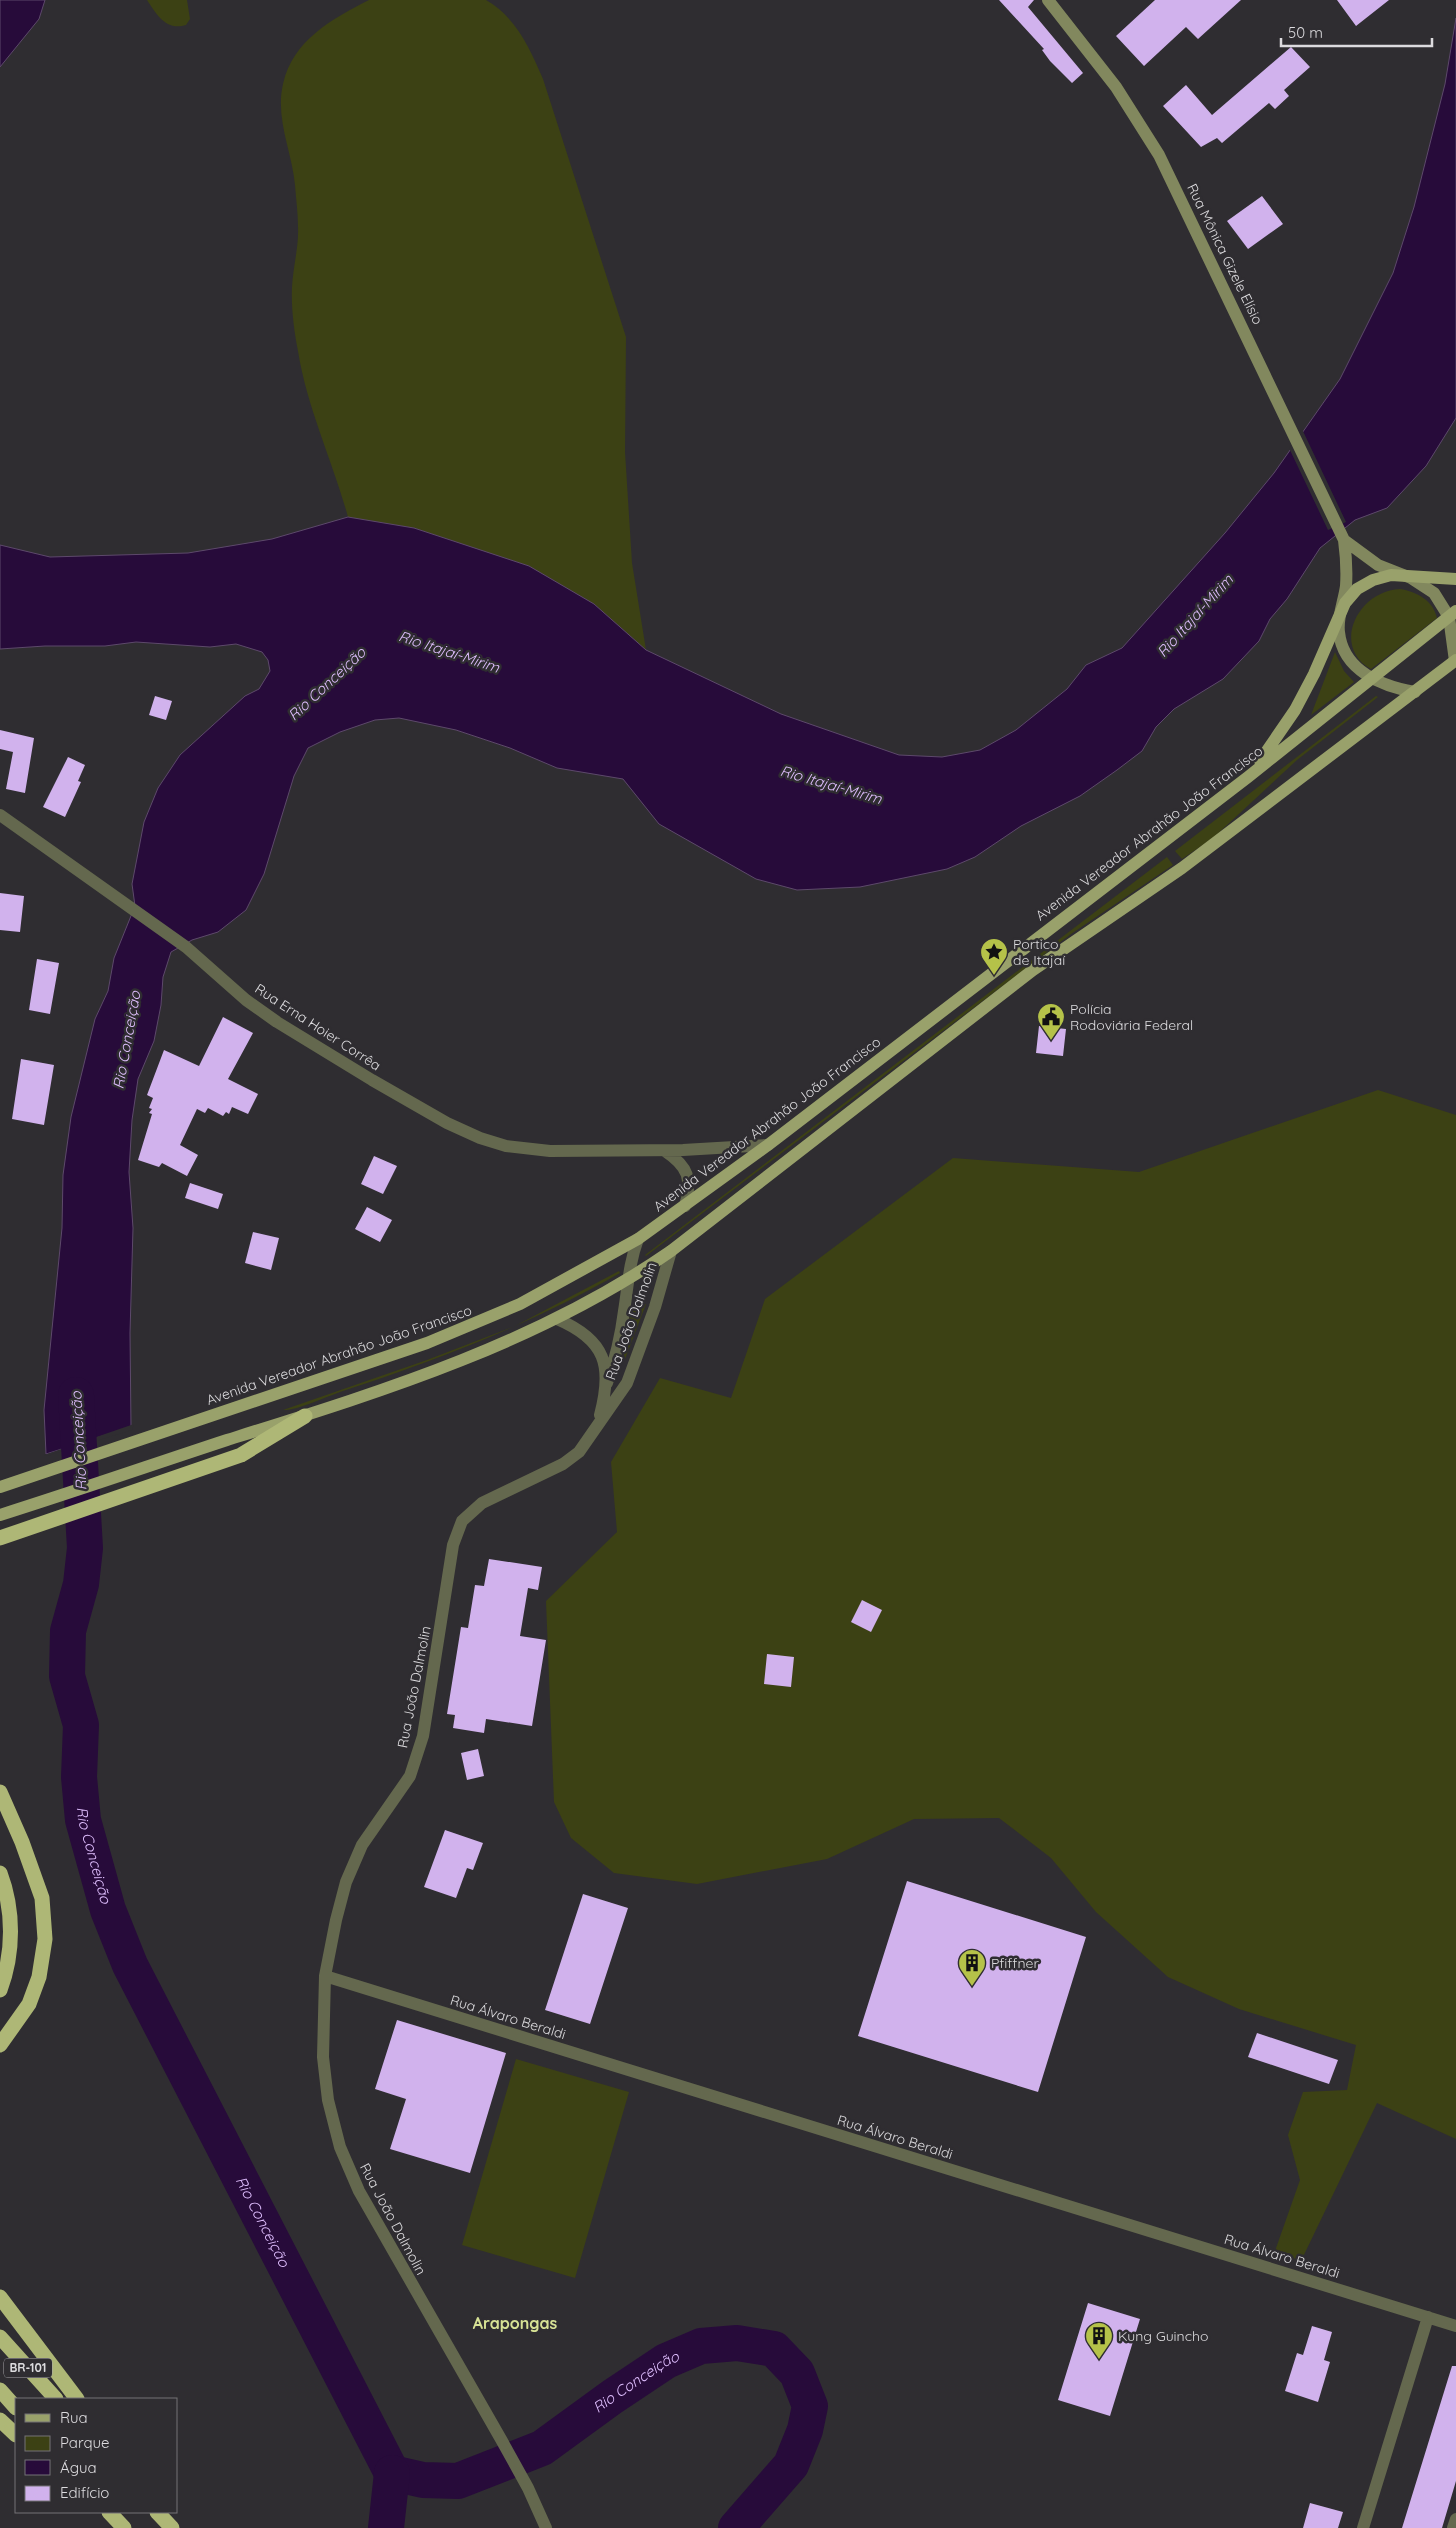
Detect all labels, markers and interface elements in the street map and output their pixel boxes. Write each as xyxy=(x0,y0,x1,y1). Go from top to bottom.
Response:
scale bar xyxy=(1281,15,1432,47)
text: 50 m xyxy=(1288,23,1323,42)
street label: Rua Mônica Gizele Elísio xyxy=(1183,181,1267,327)
water label: Rio Itajaí-Mirim xyxy=(1152,570,1237,661)
water label: Rio Itajaí-Mirim xyxy=(396,626,502,677)
water label: Rio Conceição xyxy=(284,642,370,724)
street label: Avenida Vereador Abrahão João Francisco xyxy=(1032,742,1266,924)
water label: Rio Itajaí-Mirim xyxy=(778,761,884,808)
place label: Portico de Itajaí xyxy=(1013,935,1065,969)
place icon: Portico de Itajaí xyxy=(979,937,1009,976)
street label: Rua Erna Hoier Corrêa xyxy=(252,980,384,1074)
water label: Rio Conceição xyxy=(109,988,145,1090)
place label: Polícia Rodoviária Federal xyxy=(1070,1000,1193,1034)
public building icon: Polícia Rodoviária Federal xyxy=(1036,1002,1066,1041)
street label: Avenida Vereador Abrahão João Francisco xyxy=(650,1033,884,1215)
street label: Rua João Dalmolin xyxy=(601,1260,661,1382)
street label: Avenida Vereador Abrahão João Francisco xyxy=(204,1301,474,1409)
water label: Rio Conceição xyxy=(66,1390,91,1491)
street label: Rua João Dalmolin xyxy=(393,1624,435,1750)
water label: Rio Conceição xyxy=(73,1806,116,1906)
building icon: Pfiffner xyxy=(957,1948,987,1987)
place label: Pfiffner xyxy=(991,1954,1039,1972)
street label: Rua Álvaro Beraldi xyxy=(448,1991,568,2043)
street label: Rua Álvaro Beraldi xyxy=(835,2111,955,2163)
street label: Rua João Dalmolin xyxy=(356,2160,430,2278)
water label: Rio Conceição xyxy=(232,2173,295,2271)
street label: Rua Álvaro Beraldi xyxy=(1222,2230,1342,2282)
district label: Arapongas xyxy=(473,2313,558,2333)
building icon: Kung Guincho xyxy=(1084,2321,1114,2360)
place label: Kung Guincho xyxy=(1118,2327,1208,2345)
water label: Rio Conceição xyxy=(589,2346,682,2417)
road number: BR-101 xyxy=(4,2358,52,2378)
legend xyxy=(15,2398,178,2513)
text: Rua xyxy=(60,2408,88,2427)
text: Parque xyxy=(60,2433,110,2452)
text: Água xyxy=(60,2458,97,2477)
text: Edifício xyxy=(60,2483,109,2502)

